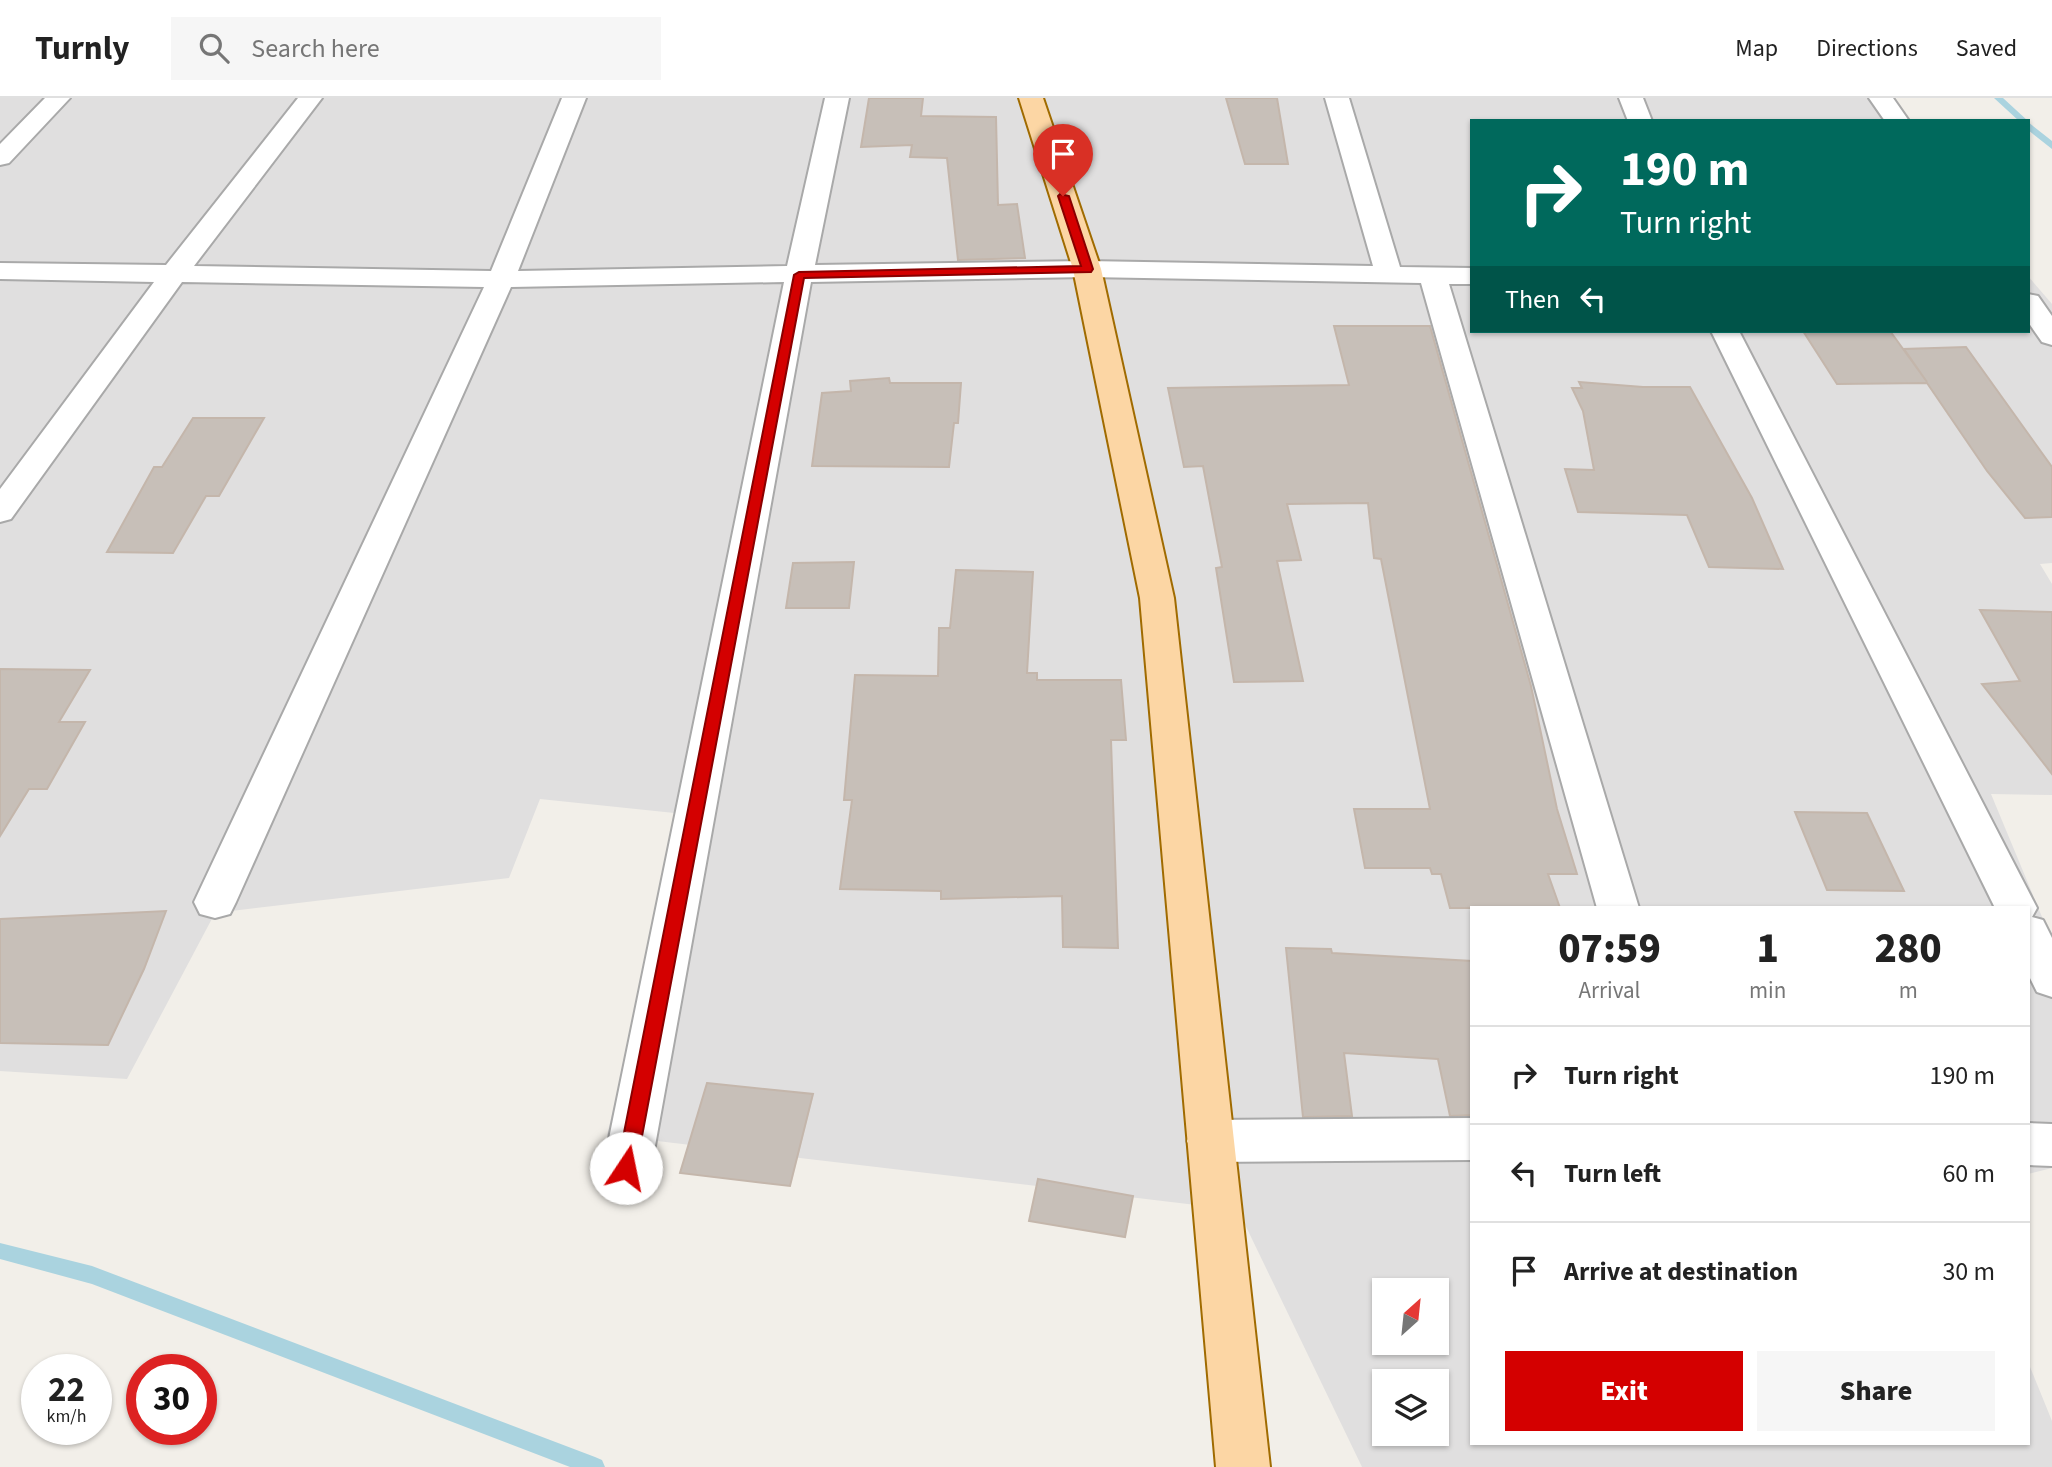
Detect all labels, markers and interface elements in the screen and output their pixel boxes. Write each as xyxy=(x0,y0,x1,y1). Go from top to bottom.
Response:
search box xyxy=(171,17,661,80)
text: Turnly xyxy=(35,25,129,72)
icon: search xyxy=(195,29,233,67)
text: Search here xyxy=(251,30,380,67)
text: Map xyxy=(1735,31,1778,66)
text: Directions xyxy=(1816,31,1918,66)
text: Saved xyxy=(1956,31,2017,66)
pin xyxy=(1033,124,1093,196)
icon: arrive xyxy=(1044,135,1082,173)
text: 190 m xyxy=(1620,135,1749,205)
icon: right xyxy=(1505,147,1596,238)
text: Turn right xyxy=(1620,200,1751,246)
icon: left xyxy=(1574,280,1612,318)
text: Then xyxy=(1505,281,1560,318)
text: 07:59 xyxy=(1558,919,1661,979)
text: 1 xyxy=(1756,919,1779,979)
text: 280 xyxy=(1875,919,1942,979)
text: Arrival xyxy=(1579,974,1640,1007)
text: min xyxy=(1749,974,1786,1007)
text: m xyxy=(1899,974,1918,1007)
icon: right xyxy=(1505,1056,1543,1094)
text: Turn right xyxy=(1564,1057,1679,1094)
text: 190 m xyxy=(1929,1057,1995,1094)
position arrow xyxy=(589,1131,663,1205)
icon: left xyxy=(1505,1154,1543,1192)
text: Turn left xyxy=(1564,1155,1661,1192)
text: 60 m xyxy=(1942,1155,1995,1192)
icon: arrive xyxy=(1505,1252,1543,1290)
text: Arrive at destination xyxy=(1564,1253,1798,1290)
text: 30 m xyxy=(1942,1253,1995,1290)
north arrow xyxy=(1372,1278,1449,1354)
map controls xyxy=(1372,1278,1449,1446)
button: Exit xyxy=(1505,1351,1743,1431)
button: Share xyxy=(1757,1351,1995,1431)
speed limit sign: 30 xyxy=(126,1354,217,1445)
text: 22 xyxy=(48,1365,85,1415)
button: layers xyxy=(1372,1369,1449,1446)
text: km/h xyxy=(47,1404,86,1429)

